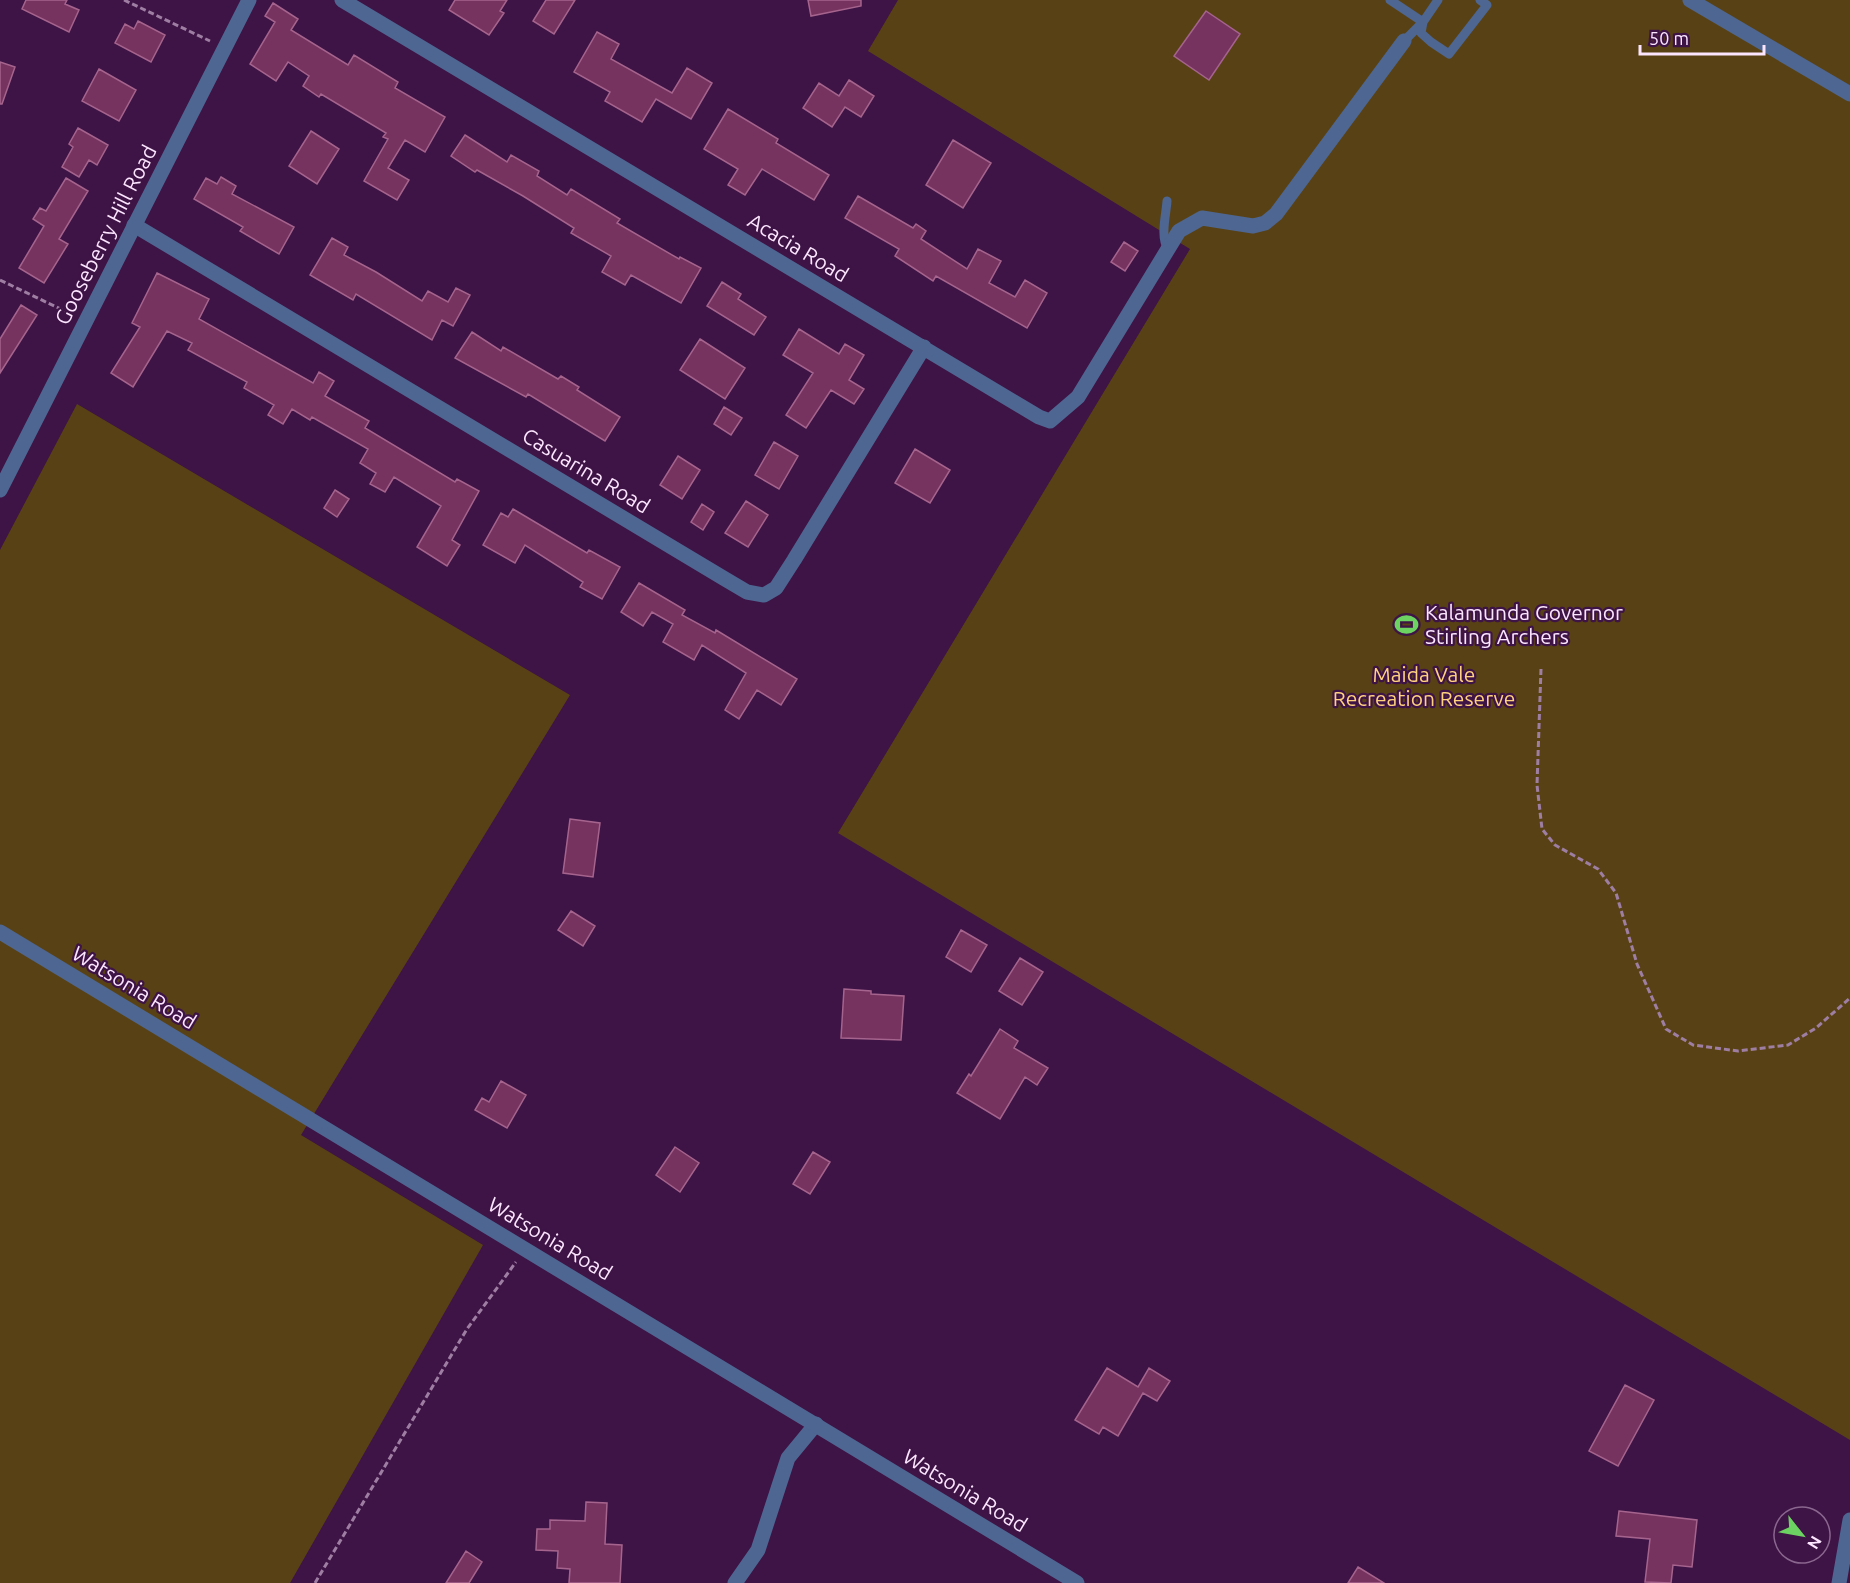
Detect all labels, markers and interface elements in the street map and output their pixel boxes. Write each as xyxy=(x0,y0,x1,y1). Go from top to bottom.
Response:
scale bar xyxy=(1640,18,1764,56)
text: 50 m xyxy=(1649,28,1689,48)
street label: Gooseberry Hill Road xyxy=(49,141,161,328)
street label: Acacia Road xyxy=(744,208,853,287)
street label: Casuarina Road xyxy=(518,423,655,518)
place label: Kalamunda Governor Stirling Archers xyxy=(1425,600,1623,648)
sports icon: Kalamunda Governor Stirling Archers xyxy=(1394,612,1420,638)
park label: Maida Vale Recreation Reserve xyxy=(1333,662,1515,710)
street label: Watsonia Road xyxy=(68,941,201,1034)
street label: Watsonia Road xyxy=(484,1192,617,1285)
street label: Watsonia Road xyxy=(899,1444,1032,1537)
north arrow xyxy=(1772,1505,1832,1565)
text: N xyxy=(1804,1533,1826,1552)

